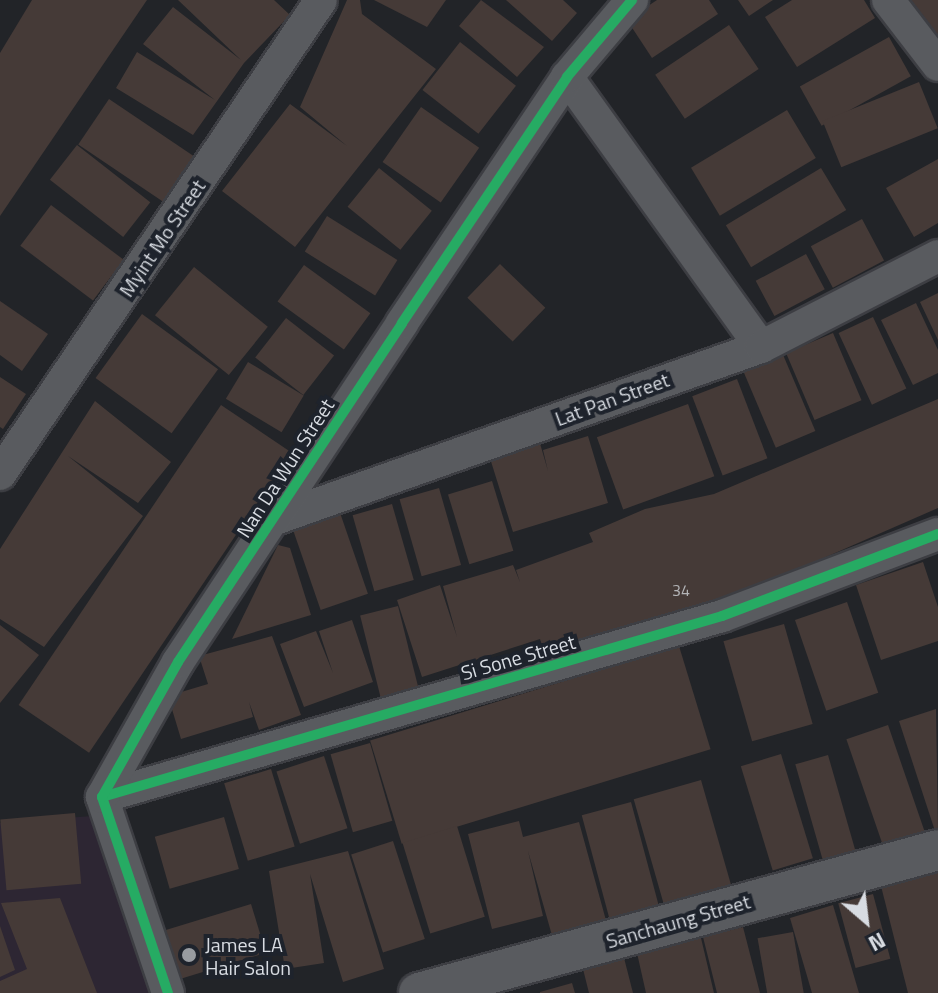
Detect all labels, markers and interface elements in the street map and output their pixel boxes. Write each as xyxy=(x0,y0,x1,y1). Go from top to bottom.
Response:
street label: Myint Mo Street xyxy=(114,175,210,301)
street label: Lat Pan Street xyxy=(552,367,672,431)
street label: Nan Da Wun Street xyxy=(231,394,339,542)
house number: 34 xyxy=(672,580,690,600)
street label: Si Sone Street xyxy=(458,629,578,685)
north arrow xyxy=(826,881,906,961)
street label: Sanchaung Street xyxy=(603,889,753,953)
text: N xyxy=(863,924,892,961)
place label: James LA Hair Salon xyxy=(205,932,291,979)
marker: James LA Hair Salon xyxy=(180,946,198,964)

